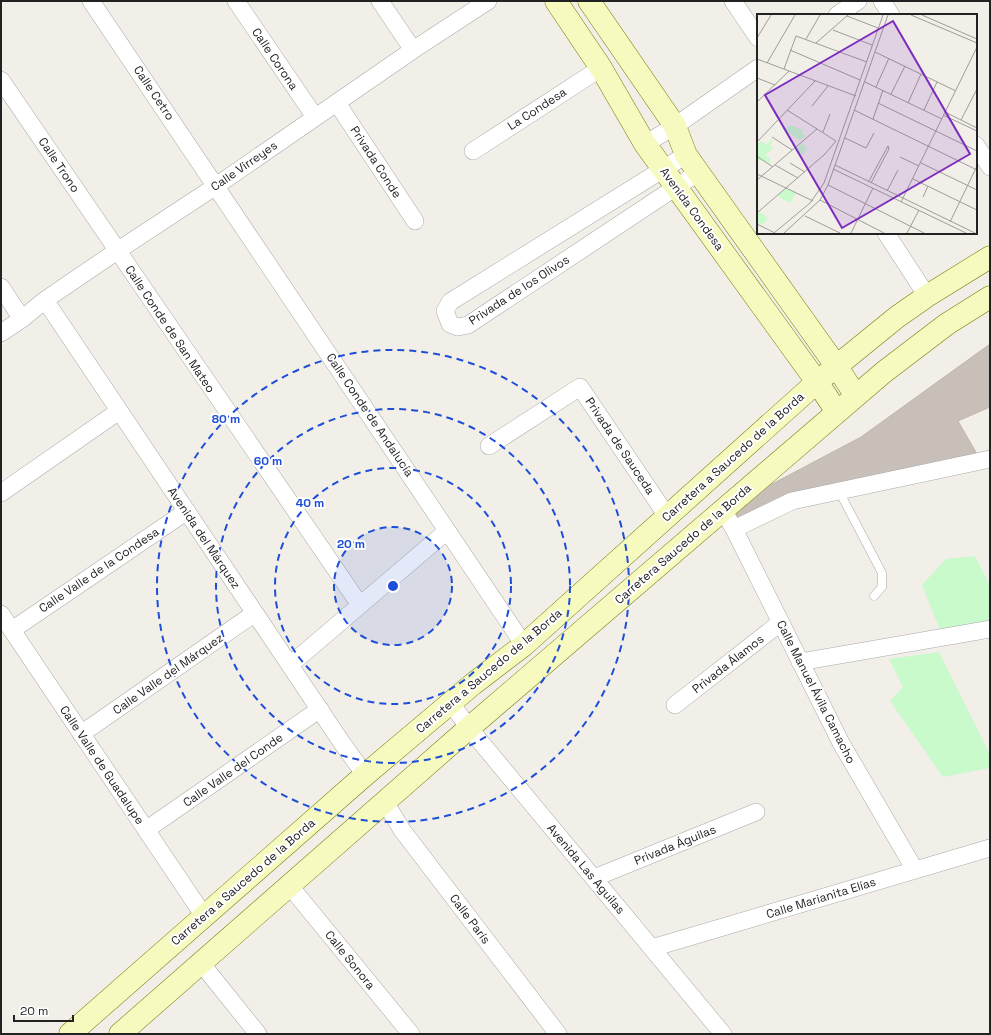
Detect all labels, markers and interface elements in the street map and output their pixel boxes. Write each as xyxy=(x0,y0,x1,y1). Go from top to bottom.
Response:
inset map xyxy=(757,14,977,234)
street label: Calle Corona xyxy=(248,25,302,93)
street label: Calle Cetro xyxy=(130,63,178,123)
street label: La Condesa xyxy=(505,84,570,134)
street label: Privada Conde xyxy=(347,123,405,201)
street label: Calle Trono xyxy=(35,134,83,196)
street label: Calle Virreyes xyxy=(208,137,280,195)
street label: Avenida Condesa xyxy=(656,164,728,254)
street label: Privada de los Olivos xyxy=(466,251,572,329)
street label: Calle Conde de San Mateo xyxy=(121,262,219,396)
street label: Calle Conde de Andalucía xyxy=(323,350,417,480)
street label: Carretera a Saucedo de la Borda xyxy=(659,389,808,525)
street label: Privada de Sauceda xyxy=(582,394,658,498)
text: 80 m xyxy=(212,411,240,427)
text: 60 m xyxy=(254,453,282,469)
street label: Carretera Saucedo de la Borda xyxy=(611,480,755,608)
street label: Avenida del Márquez xyxy=(164,484,244,592)
text: 40 m xyxy=(296,495,324,511)
street label: Calle Valle de la Condesa xyxy=(36,524,162,616)
text: 20 m xyxy=(337,536,365,552)
centre of rings xyxy=(386,579,400,593)
street label: Carretera a Saucedo de la Borda xyxy=(413,605,565,737)
street label: Calle Manuel Ávila Camacho xyxy=(773,618,859,766)
street label: Calle Valle del Márquez xyxy=(110,630,226,718)
street label: Privada Álamos xyxy=(689,631,767,697)
street label: Calle Valle de Guadalupe xyxy=(56,702,148,828)
street label: Calle Valle del Conde xyxy=(180,729,286,811)
street label: Carretera a Saucedo de la Borda xyxy=(168,815,319,949)
street label: Avenida Las Aguilas xyxy=(544,821,628,917)
street label: Privada Águilas xyxy=(632,821,718,869)
street label: Calle Marianita Elías xyxy=(764,874,878,922)
street label: Calle París xyxy=(446,891,494,947)
street label: Calle Sonora xyxy=(321,927,379,993)
scale bar xyxy=(14,997,73,1023)
text: 20 m xyxy=(20,1003,48,1019)

